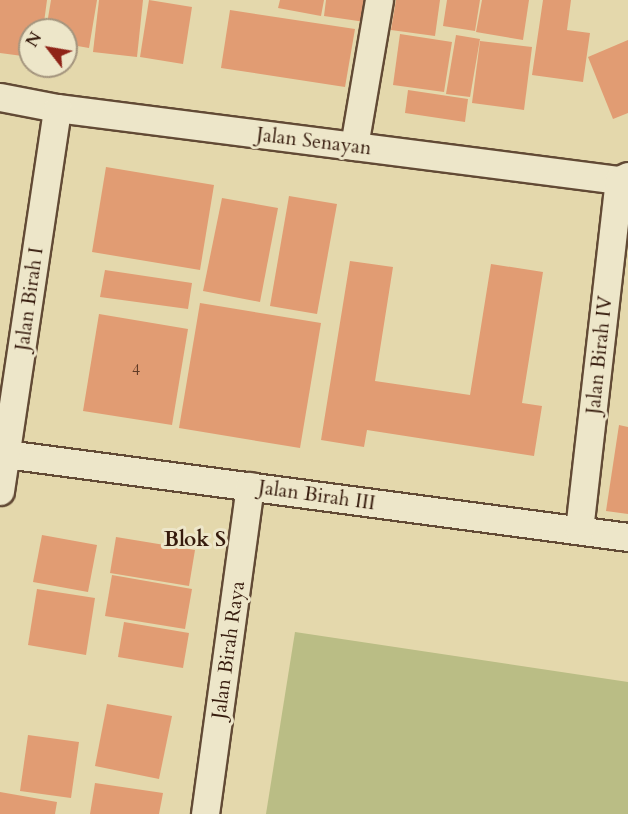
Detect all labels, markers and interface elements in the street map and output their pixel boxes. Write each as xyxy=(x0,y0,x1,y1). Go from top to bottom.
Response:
north arrow xyxy=(18,18,78,78)
text: N xyxy=(21,28,47,51)
street label: Jalan Senayan xyxy=(255,122,373,160)
street label: Jalan Birah I xyxy=(10,246,48,352)
street label: Jalan Birah IV xyxy=(581,295,617,415)
house number: 4 xyxy=(132,360,140,380)
street label: Jalan Birah III xyxy=(257,475,377,515)
district label: Blok S xyxy=(164,527,226,553)
street label: Jalan Birah Raya xyxy=(206,579,250,721)

